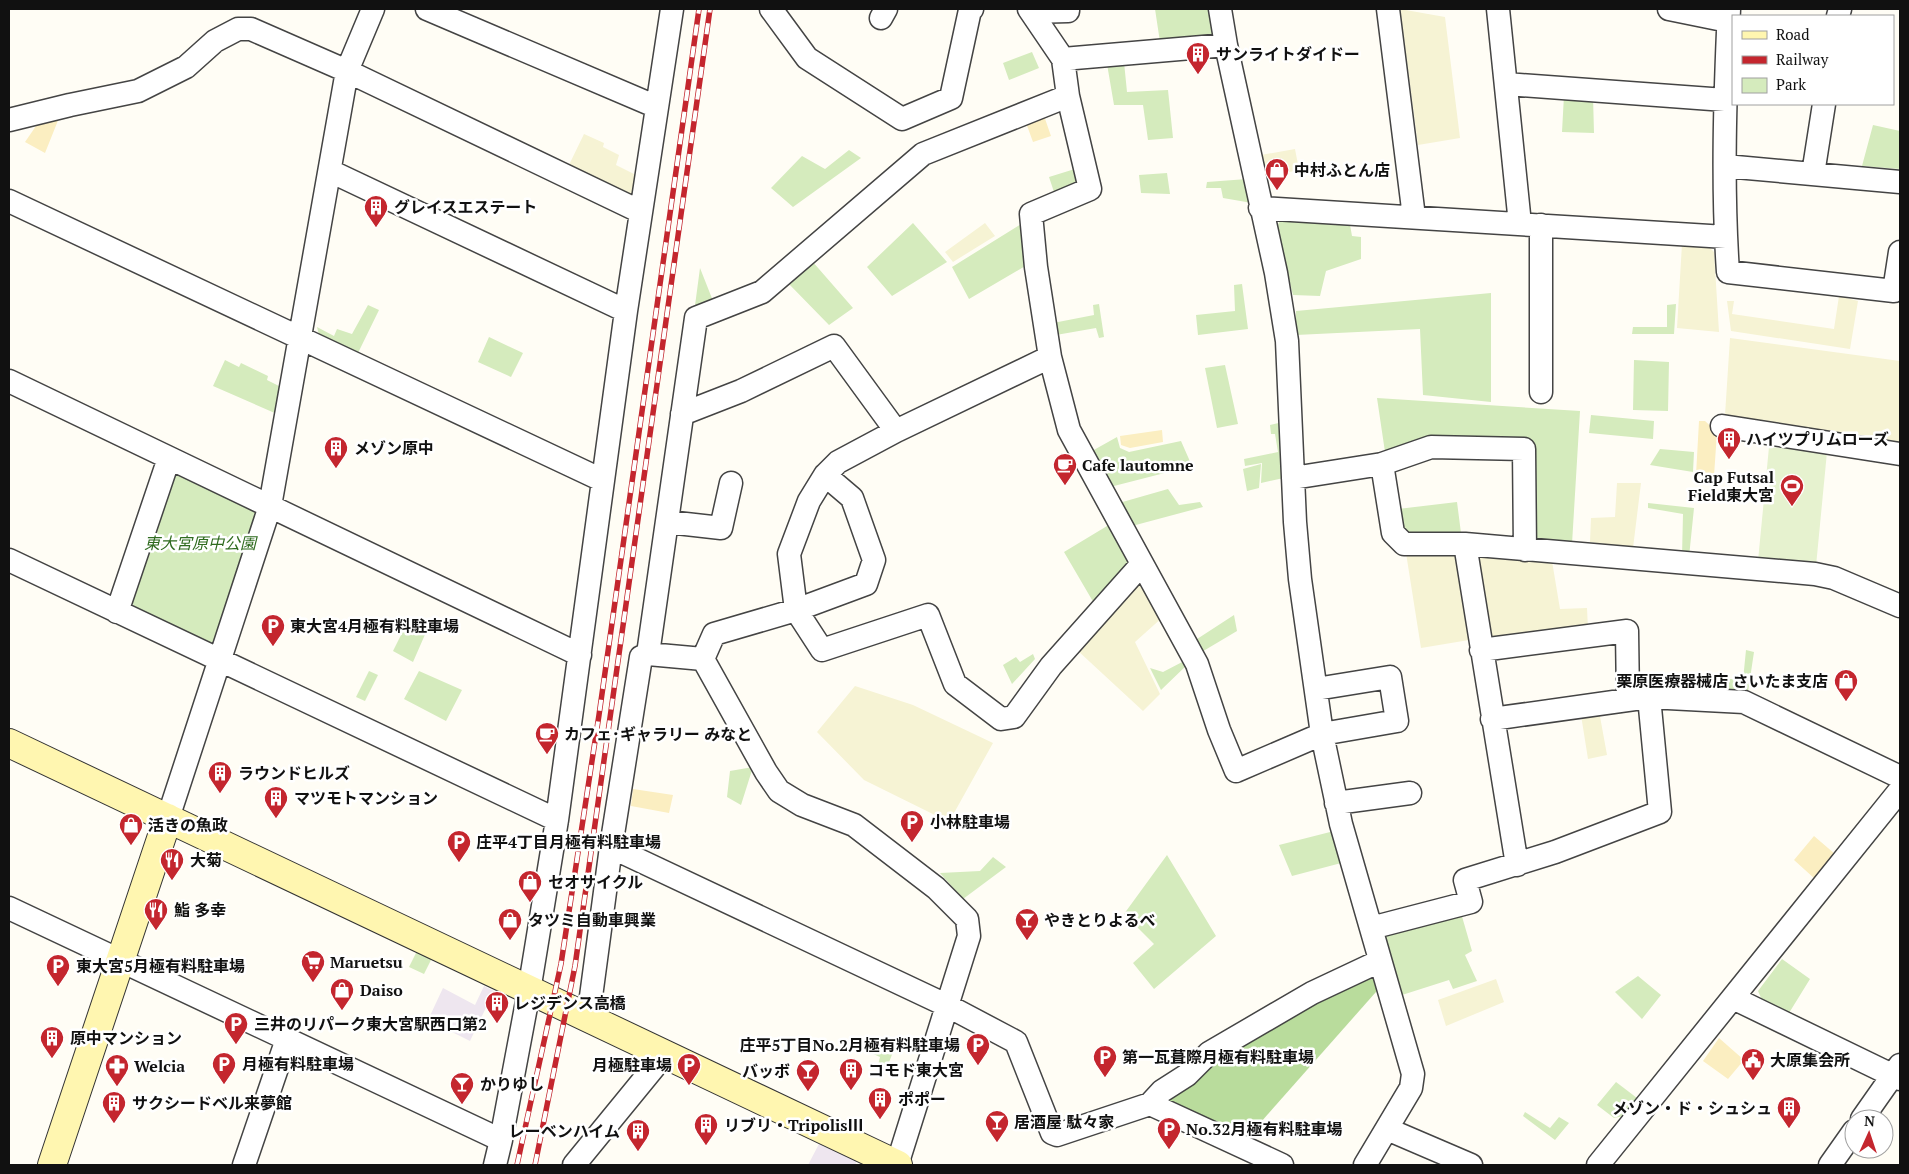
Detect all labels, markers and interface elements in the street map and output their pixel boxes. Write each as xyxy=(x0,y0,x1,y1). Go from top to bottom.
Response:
legend xyxy=(1732,15,1894,105)
text: Road xyxy=(1776,24,1809,44)
building icon: サンライトダイドー xyxy=(1185,41,1211,75)
place label: サンライトダイドー xyxy=(1216,43,1360,65)
text: Railway xyxy=(1776,49,1829,69)
text: Park xyxy=(1776,74,1806,94)
shop icon: 中村ふとん店 xyxy=(1264,157,1290,191)
place label: 中村ふとん店 xyxy=(1294,159,1390,181)
building icon: グレイスエステート xyxy=(363,194,389,228)
place label: グレイスエステート xyxy=(394,196,538,218)
building icon: ハイツプリムローズ xyxy=(1716,426,1742,460)
place label: ハイツプリムローズ xyxy=(1746,428,1889,450)
building icon: メゾン原中 xyxy=(323,435,349,469)
place label: メゾン原中 xyxy=(354,437,434,459)
cafe icon: Cafe lautomne xyxy=(1052,452,1078,486)
place label: Cafe lautomne xyxy=(1082,454,1194,476)
place label: Cap Futsal Field東大宮 xyxy=(1688,466,1774,506)
sports icon: Cap Futsal Field東大宮 xyxy=(1779,473,1805,507)
park label: 東大宮原中公園 xyxy=(144,532,258,554)
parking icon: 東大宮4月極有料駐車場 xyxy=(260,613,286,647)
place label: 東大宮4月極有料駐車場 xyxy=(290,615,459,637)
shop icon: 栗原医療器械店 さいたま支店 xyxy=(1833,668,1859,702)
place label: 栗原医療器械店 さいたま支店 xyxy=(1616,670,1828,692)
cafe icon: カフェ･ギャラリー みなと xyxy=(534,721,560,755)
place label: カフェ･ギャラリー みなと xyxy=(564,723,752,745)
building icon: ラウンドヒルズ xyxy=(207,760,233,794)
place label: ラウンドヒルズ xyxy=(238,762,350,784)
building icon: マツモトマンション xyxy=(263,785,289,819)
place label: マツモトマンション xyxy=(294,787,438,809)
parking icon: 小林駐車場 xyxy=(899,809,925,843)
place label: 小林駐車場 xyxy=(930,811,1010,833)
shop icon: 活きの魚政 xyxy=(118,812,144,846)
place label: 活きの魚政 xyxy=(148,814,228,836)
parking icon: 庄平4丁目月極有料駐車場 xyxy=(446,829,472,863)
place label: 庄平4丁目月極有料駐車場 xyxy=(476,831,661,853)
restaurant icon: 大菊 xyxy=(159,847,185,881)
place label: 大菊 xyxy=(190,849,222,871)
shop icon: セオサイクル xyxy=(517,869,543,903)
place label: セオサイクル xyxy=(548,871,643,893)
restaurant icon: 鮨 多幸 xyxy=(143,897,169,931)
place label: 鮨 多幸 xyxy=(174,899,226,921)
shop icon: タツミ自動車興業 xyxy=(497,907,523,941)
bar icon: やきとりよるべ xyxy=(1014,907,1040,941)
place label: タツミ自動車興業 xyxy=(528,909,656,931)
place label: やきとりよるべ xyxy=(1044,909,1156,931)
supermarket icon: Maruetsu xyxy=(300,949,326,983)
place label: Maruetsu xyxy=(330,951,403,973)
parking icon: 東大宮5月極有料駐車場 xyxy=(45,953,71,987)
place label: 東大宮5月極有料駐車場 xyxy=(76,955,245,977)
shop icon: Daiso xyxy=(329,977,355,1011)
place label: Daiso xyxy=(360,979,403,1001)
building icon: レジデンス高橋 xyxy=(484,990,510,1024)
place label: レジデンス高橋 xyxy=(514,992,626,1014)
parking icon: 三井のリパーク東大宮駅西口第2 xyxy=(223,1011,249,1045)
place label: 三井のリパーク東大宮駅西口第2 xyxy=(254,1013,487,1035)
building icon: 原中マンション xyxy=(39,1025,65,1059)
place label: 原中マンション xyxy=(70,1027,182,1049)
parking icon: 庄平5丁目No.2月極有料駐車場 xyxy=(965,1032,991,1066)
place label: 庄平5丁目No.2月極有料駐車場 xyxy=(740,1034,960,1056)
parking icon: 第一瓦葺際月極有料駐車場 xyxy=(1092,1044,1118,1078)
place label: 第一瓦葺際月極有料駐車場 xyxy=(1122,1046,1314,1068)
public building icon: 大原集会所 xyxy=(1740,1047,1766,1081)
place label: 大原集会所 xyxy=(1770,1049,1850,1071)
parking icon: 月極有料駐車場 xyxy=(211,1051,237,1085)
parking icon: 月極駐車場 xyxy=(676,1052,702,1086)
pharmacy icon: Welcia xyxy=(104,1053,130,1087)
place label: 月極有料駐車場 xyxy=(242,1053,354,1075)
place label: 月極駐車場 xyxy=(592,1054,672,1076)
place label: Welcia xyxy=(134,1055,185,1077)
building icon: コモド東大宮 xyxy=(838,1057,864,1091)
bar icon: バッボ xyxy=(795,1058,821,1092)
place label: コモド東大宮 xyxy=(868,1059,964,1081)
place label: バッボ xyxy=(742,1060,790,1082)
bar icon: かりゆし xyxy=(449,1071,475,1105)
place label: かりゆし xyxy=(480,1073,544,1095)
building icon: ポポー xyxy=(867,1086,893,1120)
place label: ポポー xyxy=(898,1088,946,1110)
building icon: サクシードベル来夢館 xyxy=(101,1090,127,1124)
place label: サクシードベル来夢館 xyxy=(132,1092,292,1114)
building icon: メゾン・ド・シュシュ xyxy=(1776,1095,1802,1129)
place label: メゾン・ド・シュシュ xyxy=(1612,1097,1772,1119)
bar icon: 居酒屋 駄々家 xyxy=(984,1109,1010,1143)
north arrow xyxy=(1844,1109,1894,1159)
place label: 居酒屋 駄々家 xyxy=(1014,1111,1114,1133)
text: N xyxy=(1864,1111,1876,1130)
building icon: リブリ・TripolisⅢ xyxy=(693,1112,719,1146)
place label: リブリ・TripolisⅢ xyxy=(724,1114,864,1136)
parking icon: No.32月極有料駐車場 xyxy=(1156,1116,1182,1150)
building icon: レーベンハイム xyxy=(625,1118,651,1152)
place label: No.32月極有料駐車場 xyxy=(1186,1118,1342,1140)
place label: レーベンハイム xyxy=(509,1120,620,1142)

